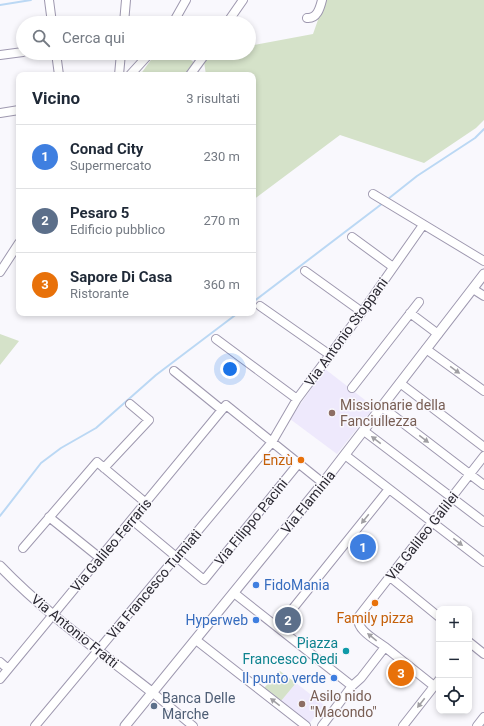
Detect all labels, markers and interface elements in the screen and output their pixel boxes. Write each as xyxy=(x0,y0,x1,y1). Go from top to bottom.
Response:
search box xyxy=(16,16,256,60)
icon: search xyxy=(30,27,52,49)
text: Cerca qui xyxy=(62,29,125,47)
text: Vicino xyxy=(32,88,80,108)
text: 3 risultati xyxy=(186,91,240,106)
text: Conad City xyxy=(70,140,143,158)
text: 1 xyxy=(41,149,49,164)
text: 230 m xyxy=(203,149,240,164)
text: Supermercato xyxy=(70,158,151,173)
text: Pesaro 5 xyxy=(70,204,129,222)
text: 2 xyxy=(41,213,49,228)
text: 270 m xyxy=(203,213,240,228)
text: Edificio pubblico xyxy=(70,222,165,237)
text: Sapore Di Casa xyxy=(70,268,172,286)
street label: Via Antonio Stoppani xyxy=(301,275,391,389)
text: 3 xyxy=(41,277,49,292)
text: 360 m xyxy=(203,277,240,292)
text: Ristorante xyxy=(70,286,129,301)
your location xyxy=(220,359,240,379)
one-way arrow xyxy=(450,366,460,374)
place label: Missionarie della Fanciullezza xyxy=(340,397,446,429)
marker: Missionarie della Fanciullezza xyxy=(327,408,337,418)
one-way arrow xyxy=(418,435,429,444)
one-way arrow xyxy=(371,436,381,444)
place label: Enzù xyxy=(263,452,293,468)
marker: Enzù xyxy=(296,455,306,465)
street label: Via Flaminia xyxy=(278,467,338,537)
street label: Via Filippo Pacini xyxy=(211,475,291,569)
street label: Via Galileo Galilei xyxy=(382,489,462,583)
street label: Via Galileo Ferraris xyxy=(67,495,155,595)
one-way arrow xyxy=(360,514,369,525)
street label: Via Francesco Tumiati xyxy=(104,526,204,642)
pin: 1 xyxy=(350,532,376,562)
one-way arrow xyxy=(453,538,464,546)
place label: FidoMania xyxy=(264,577,330,593)
marker: FidoMania xyxy=(251,580,261,590)
street label: Via Antonio Fratti xyxy=(28,591,122,671)
marker: Family pizza xyxy=(370,598,380,608)
pin: 2 xyxy=(275,605,301,635)
map controls xyxy=(436,606,472,714)
button: + xyxy=(436,606,472,642)
place label: Family pizza xyxy=(336,610,414,626)
place label: Hyperweb xyxy=(185,612,248,628)
marker: Hyperweb xyxy=(251,615,261,625)
one-way arrow xyxy=(366,633,377,641)
place label: Piazza Francesco Redi xyxy=(243,635,338,667)
button: − xyxy=(436,642,472,678)
marker: Piazza Francesco Redi xyxy=(341,646,351,656)
pin: 3 xyxy=(388,658,414,688)
place label: Il punto verde xyxy=(242,670,326,686)
marker: Il punto verde xyxy=(329,673,339,683)
button: locate xyxy=(436,678,472,714)
place label: Asilo nido "Macondo" xyxy=(310,688,377,720)
place label: Banca Delle Marche xyxy=(162,690,235,722)
one-way arrow xyxy=(417,697,425,708)
one-way arrow xyxy=(270,698,281,706)
marker: Asilo nido "Macondo" xyxy=(297,699,307,709)
marker: Banca Delle Marche xyxy=(149,701,159,711)

